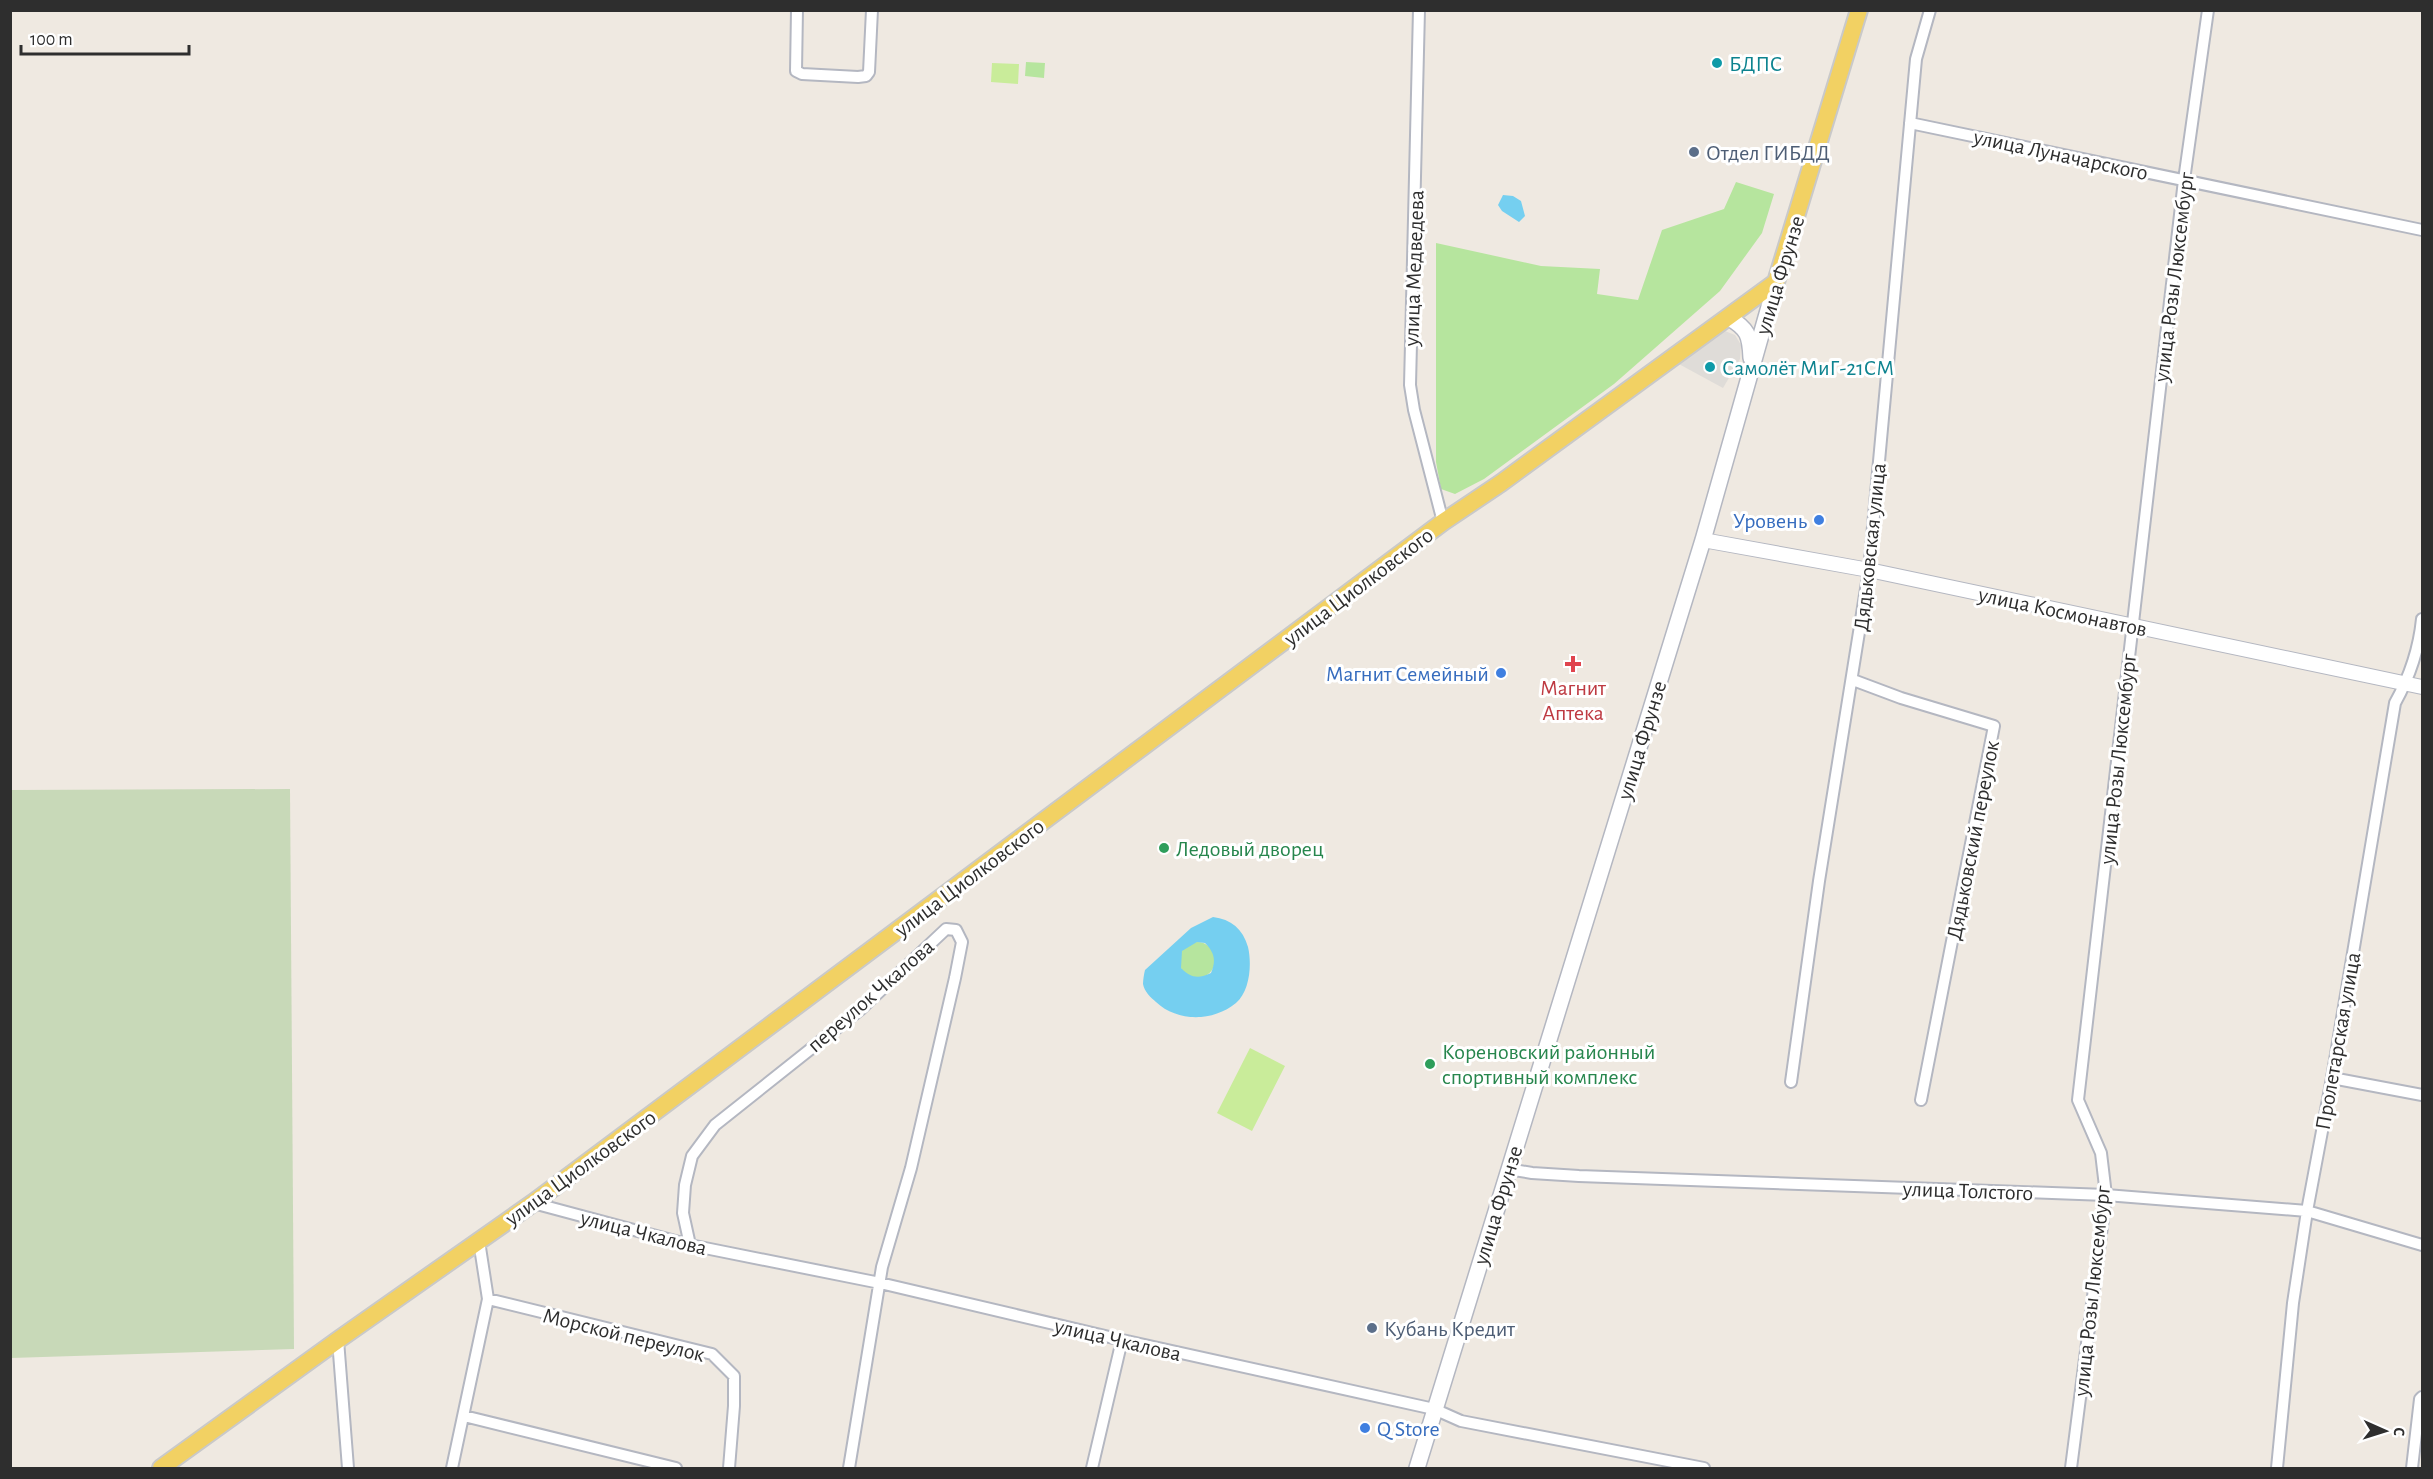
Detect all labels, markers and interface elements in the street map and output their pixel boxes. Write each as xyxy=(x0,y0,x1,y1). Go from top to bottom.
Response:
scale bar xyxy=(21,18,189,56)
text: 100 m xyxy=(30,31,73,49)
place label: БДПС xyxy=(1729,53,1782,75)
marker: БДПС xyxy=(1710,56,1724,70)
street label: улица Луначарского xyxy=(1971,126,2150,184)
place label: Отдел ГИБДД xyxy=(1706,142,1830,164)
marker: Отдел ГИБДД xyxy=(1687,145,1701,159)
street label: улица Розы Люксембург xyxy=(2150,171,2198,384)
street label: улица Медведева xyxy=(1400,190,1428,348)
street label: улица Фрунзе xyxy=(1751,213,1808,338)
place label: Самолёт МиГ-21СМ xyxy=(1722,357,1894,379)
marker: Самолёт МиГ-21СМ xyxy=(1703,360,1717,374)
street label: Дядьковская улица xyxy=(1850,462,1890,632)
place label: Уровень xyxy=(1733,510,1808,532)
marker: Уровень xyxy=(1812,513,1826,527)
street label: улица Циолковского xyxy=(1279,524,1437,650)
street label: улица Космонавтов xyxy=(1976,583,2149,641)
street label: улица Розы Люксембург xyxy=(2096,652,2140,866)
marker: Магнит Аптека xyxy=(1566,657,1580,671)
place label: Магнит Семейный xyxy=(1326,663,1489,685)
marker: Магнит Семейный xyxy=(1494,666,1508,680)
place label: Магнит Аптека xyxy=(1540,677,1607,724)
street label: улица Фрунзе xyxy=(1613,678,1670,803)
street label: Дядьковский переулок xyxy=(1943,739,2003,942)
street label: улица Циолковского xyxy=(890,815,1048,941)
place label: Ледовый дворец xyxy=(1176,838,1324,860)
marker: Ледовый дворец xyxy=(1157,841,1171,855)
street label: переулок Чкалова xyxy=(803,935,938,1056)
street label: Пролетарская улица xyxy=(2312,951,2364,1132)
place label: Кореновский районный спортивный комплекс xyxy=(1442,1041,1655,1088)
marker: Кореновский районный спортивный комплекс xyxy=(1423,1057,1437,1071)
street label: улица Циолковского xyxy=(500,1106,660,1230)
street label: улица Фрунзе xyxy=(1469,1143,1526,1268)
street label: улица Толстого xyxy=(1901,1178,2034,1204)
street label: улица Розы Люксембург xyxy=(2070,1184,2114,1398)
street label: улица Чкалова xyxy=(577,1206,709,1259)
street label: Морской переулок xyxy=(540,1304,707,1366)
street label: улица Чкалова xyxy=(1051,1314,1183,1365)
place label: Кубань Кредит xyxy=(1384,1318,1516,1340)
marker: Кубань Кредит xyxy=(1365,1321,1379,1335)
north arrow xyxy=(2355,1401,2415,1461)
place label: Q Store xyxy=(1377,1418,1440,1440)
marker: Q Store xyxy=(1358,1421,1372,1435)
text: С xyxy=(2391,1427,2407,1437)

